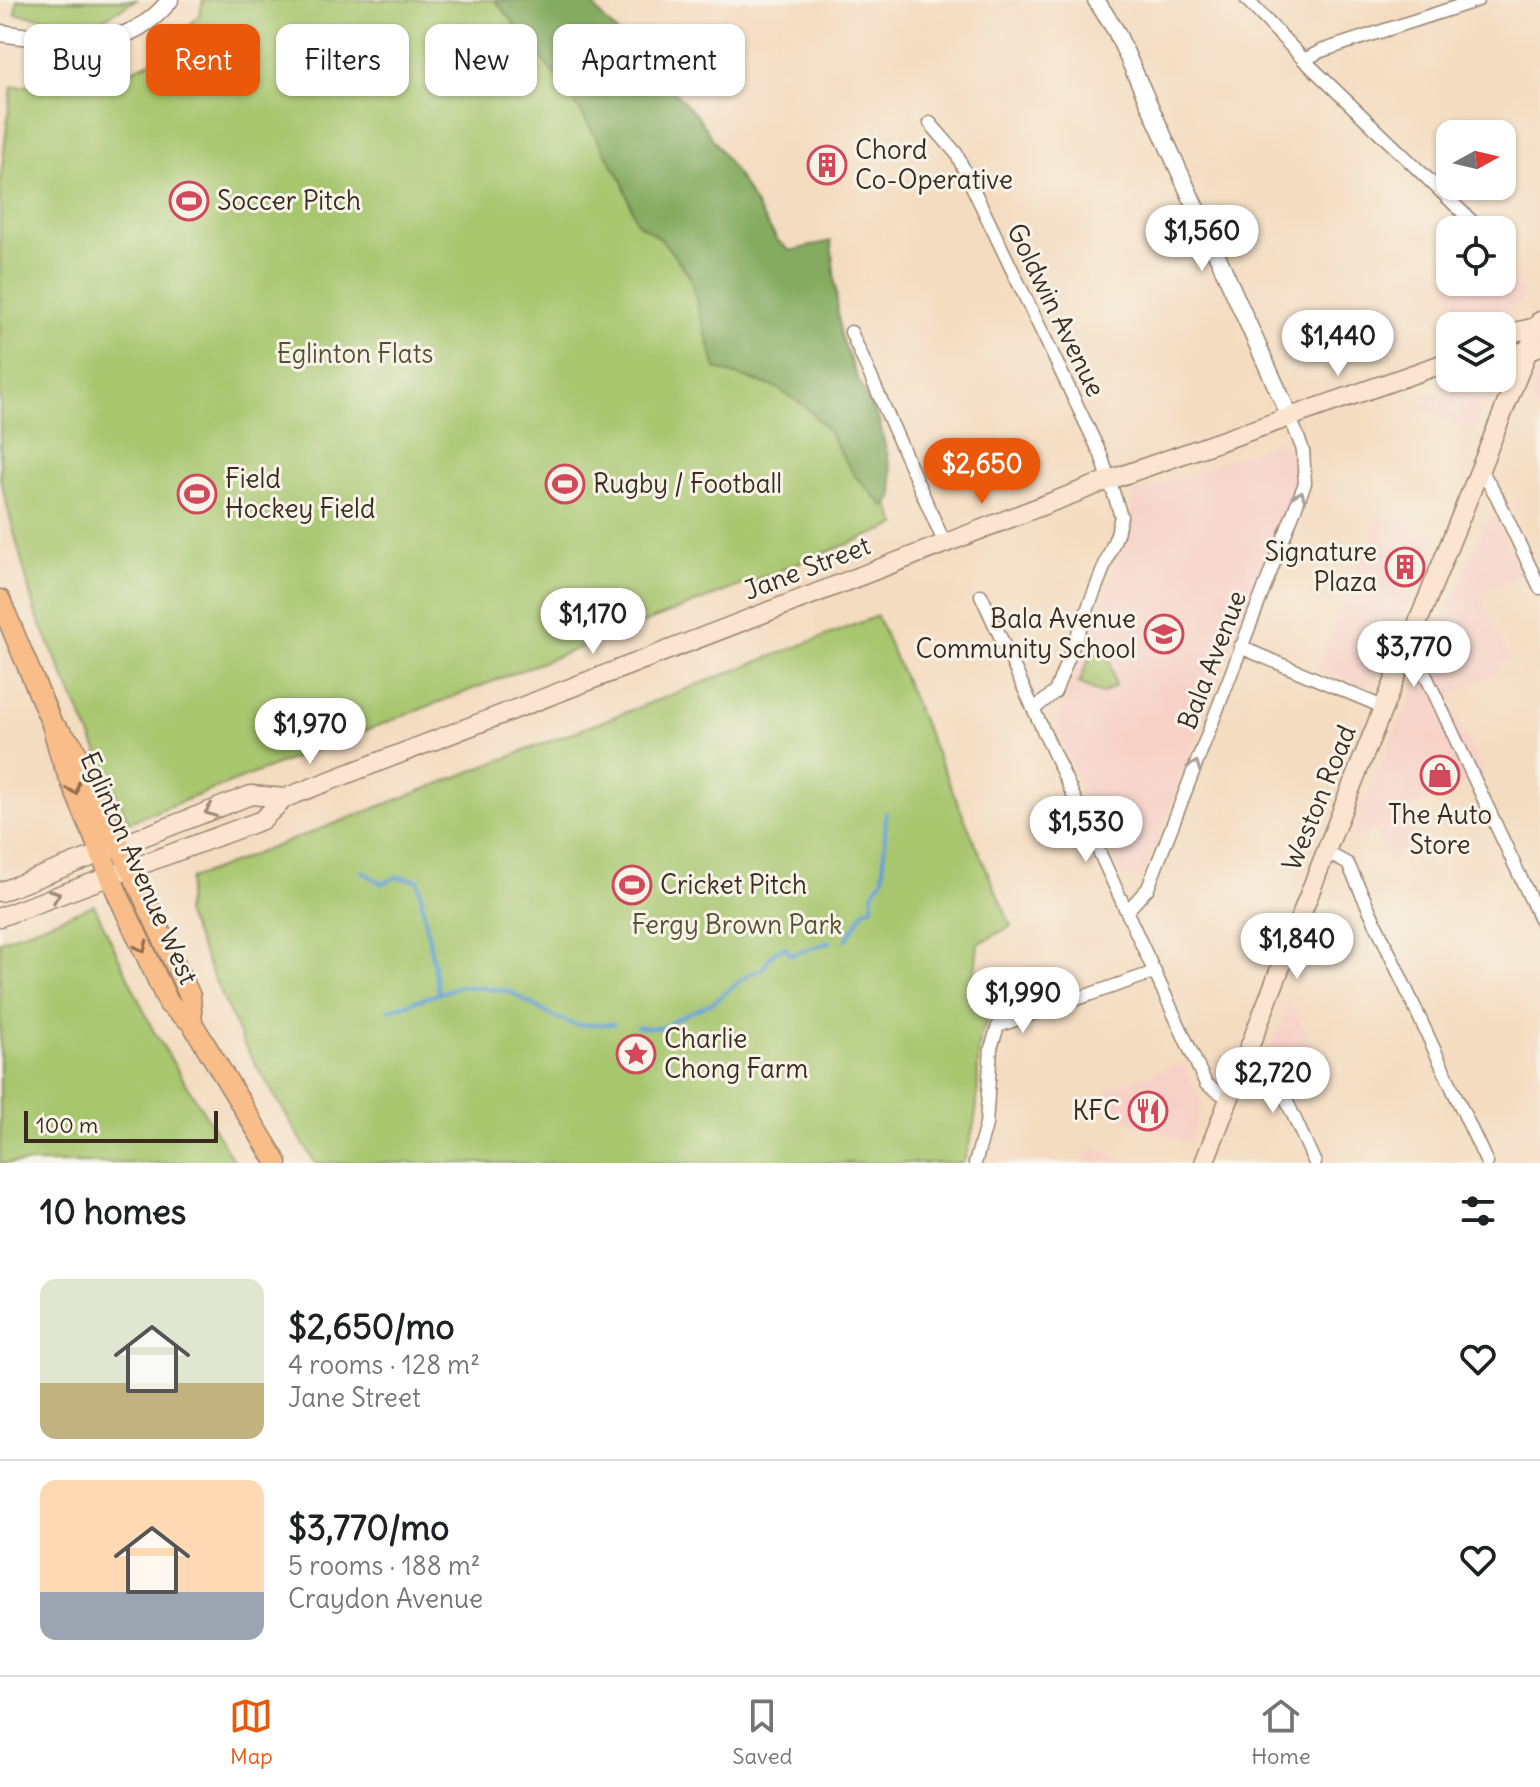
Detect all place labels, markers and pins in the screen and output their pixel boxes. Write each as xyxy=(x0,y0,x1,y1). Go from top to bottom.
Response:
place label: Chord Co-Operative xyxy=(855,133,1013,196)
building icon: Chord Co-Operative xyxy=(806,144,848,186)
sports icon: Soccer Pitch xyxy=(168,180,210,222)
place label: Soccer Pitch xyxy=(217,184,361,217)
pin: $1,560 xyxy=(1137,205,1267,273)
pin: $1,440 xyxy=(1273,310,1403,378)
pin: $2,650 xyxy=(917,438,1047,506)
place label: Field Hockey Field xyxy=(225,462,375,525)
sports icon: Rugby / Football xyxy=(544,463,586,505)
place label: Rugby / Football xyxy=(593,467,782,500)
sports icon: Field Hockey Field xyxy=(176,473,218,515)
place label: Signature Plaza xyxy=(1265,535,1377,598)
building icon: Signature Plaza xyxy=(1384,546,1426,588)
pin: $1,170 xyxy=(528,588,658,656)
place label: Bala Avenue Community School xyxy=(916,602,1136,665)
school or university icon: Bala Avenue Community School xyxy=(1143,613,1185,655)
pin: $3,770 xyxy=(1349,621,1479,689)
pin: $1,970 xyxy=(245,698,375,766)
shop icon: The Auto Store xyxy=(1419,754,1461,796)
pin: $1,530 xyxy=(1021,796,1151,864)
place label: The Auto Store xyxy=(1388,798,1492,861)
sports icon: Cricket Pitch xyxy=(611,864,653,906)
place label: Cricket Pitch xyxy=(660,868,807,901)
pin: $1,840 xyxy=(1232,913,1362,981)
pin: $1,990 xyxy=(958,967,1088,1035)
place label: Charlie Chong Farm xyxy=(664,1022,808,1085)
place icon: Charlie Chong Farm xyxy=(615,1033,657,1075)
pin: $2,720 xyxy=(1208,1047,1338,1115)
restaurant icon: KFC xyxy=(1127,1090,1169,1132)
place label: KFC xyxy=(1072,1094,1120,1127)

